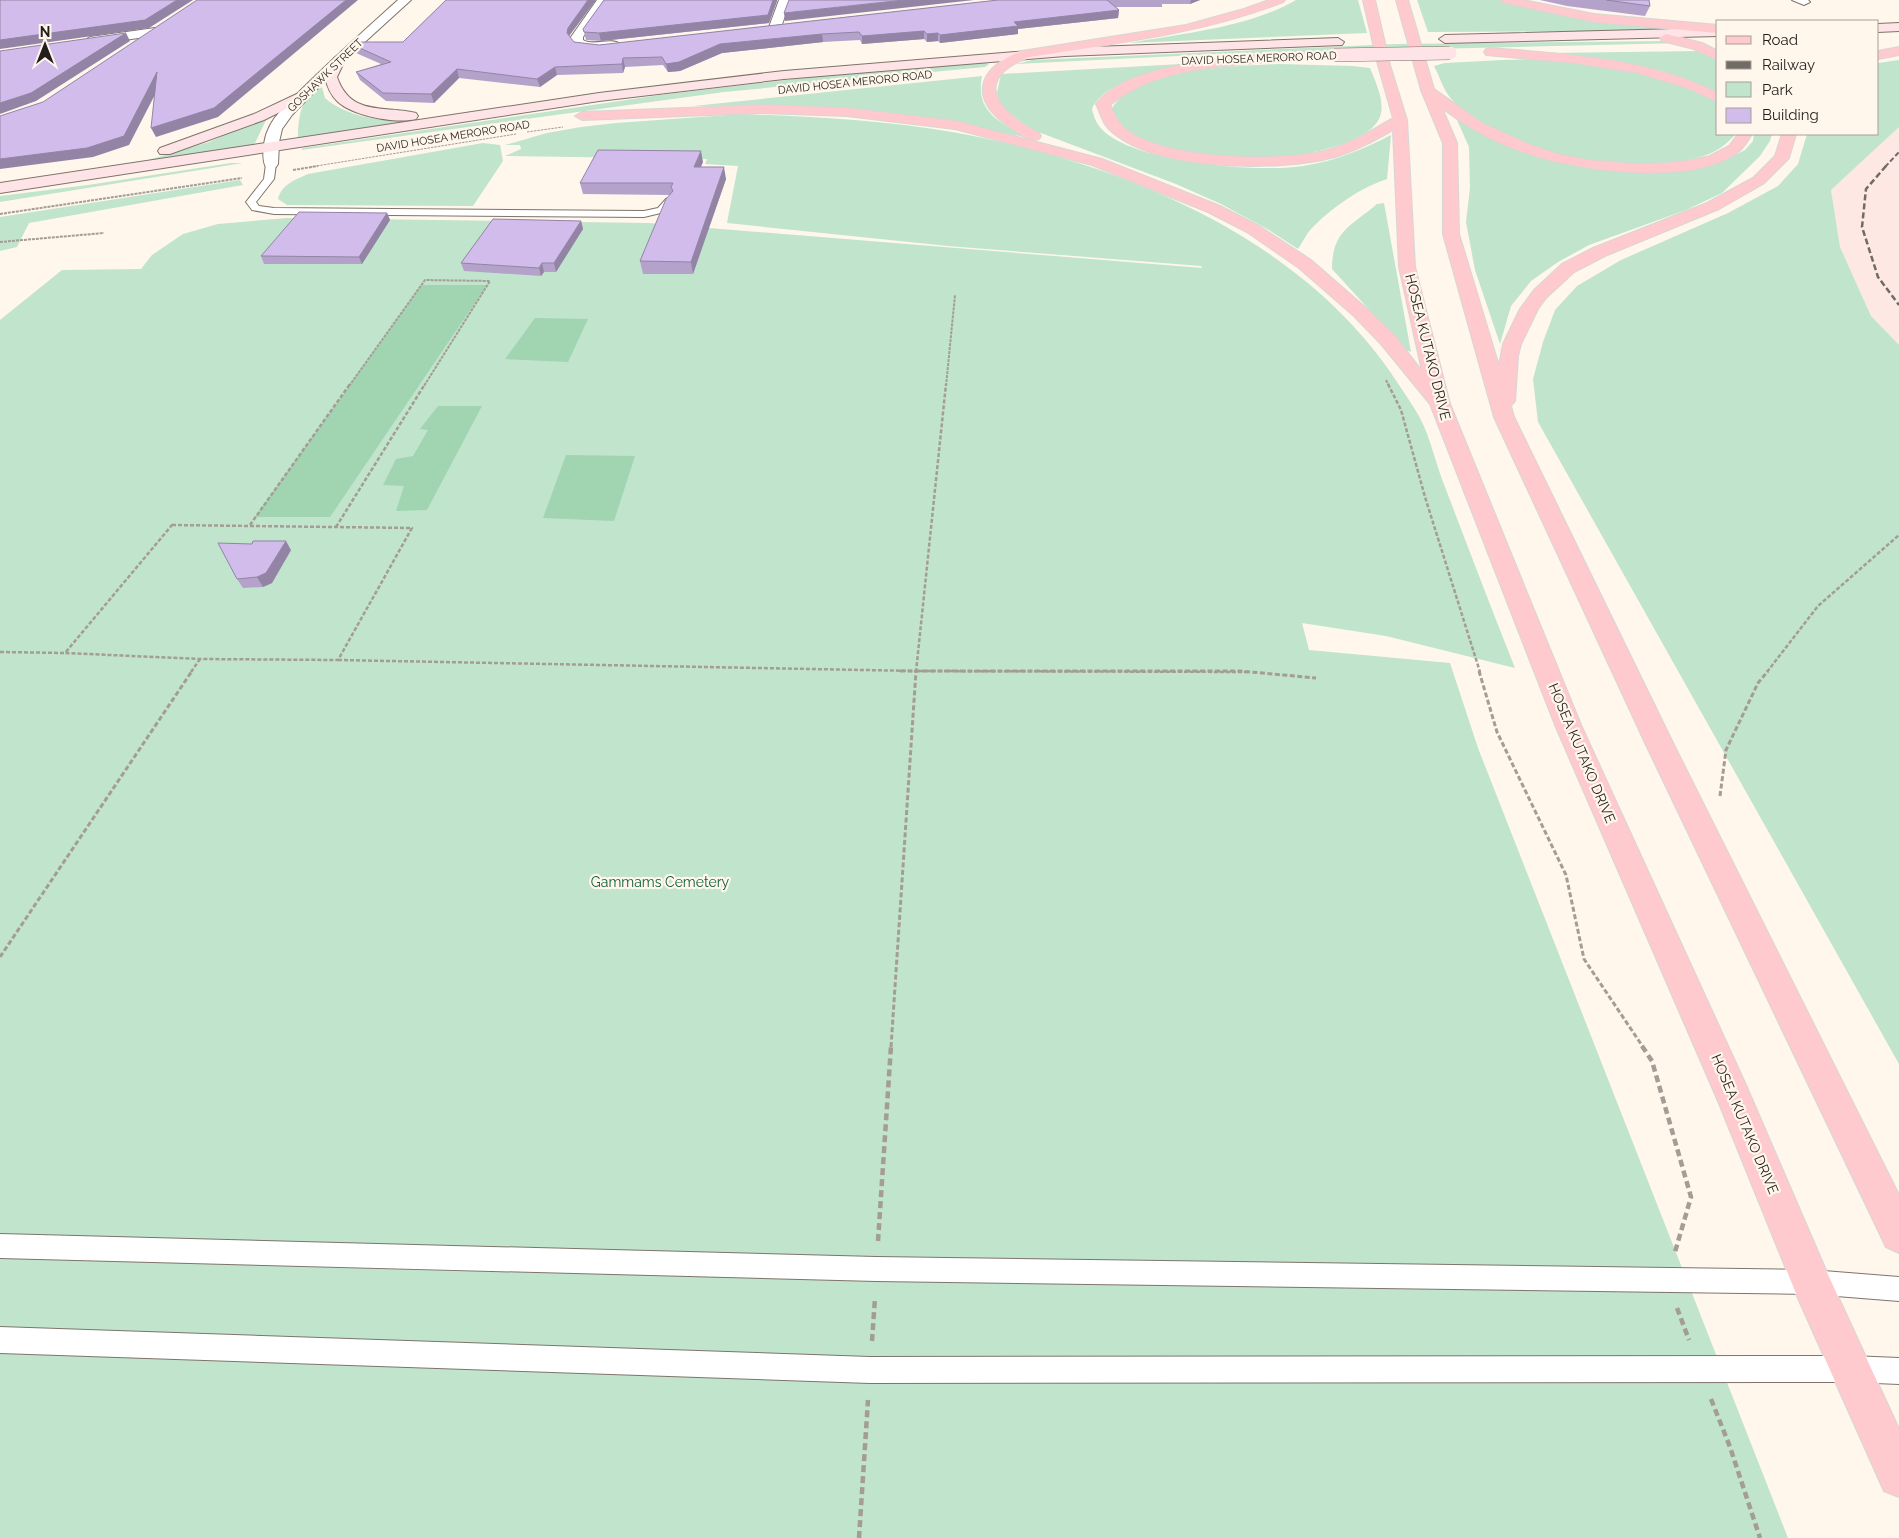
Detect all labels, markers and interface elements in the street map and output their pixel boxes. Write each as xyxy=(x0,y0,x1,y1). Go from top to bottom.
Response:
north arrow xyxy=(20,20,70,70)
legend xyxy=(1716,20,1879,135)
text: N xyxy=(40,24,50,40)
text: Road xyxy=(1762,31,1798,49)
street label: GOSHAWK STREET xyxy=(285,36,366,115)
street label: DAVID HOSEA MERORO ROAD xyxy=(1181,49,1337,68)
text: Railway xyxy=(1762,56,1815,74)
street label: DAVID HOSEA MERORO ROAD xyxy=(777,68,933,97)
text: Park xyxy=(1762,81,1793,99)
text: Building xyxy=(1762,106,1819,124)
street label: DAVID HOSEA MERORO ROAD xyxy=(375,118,531,155)
street label: HOSEA KUTAKO DRIVE xyxy=(1402,272,1454,422)
street label: HOSEA KUTAKO DRIVE xyxy=(1545,681,1619,825)
park label: Gammams Cemetery xyxy=(591,874,730,890)
street label: HOSEA KUTAKO DRIVE xyxy=(1708,1052,1782,1196)

